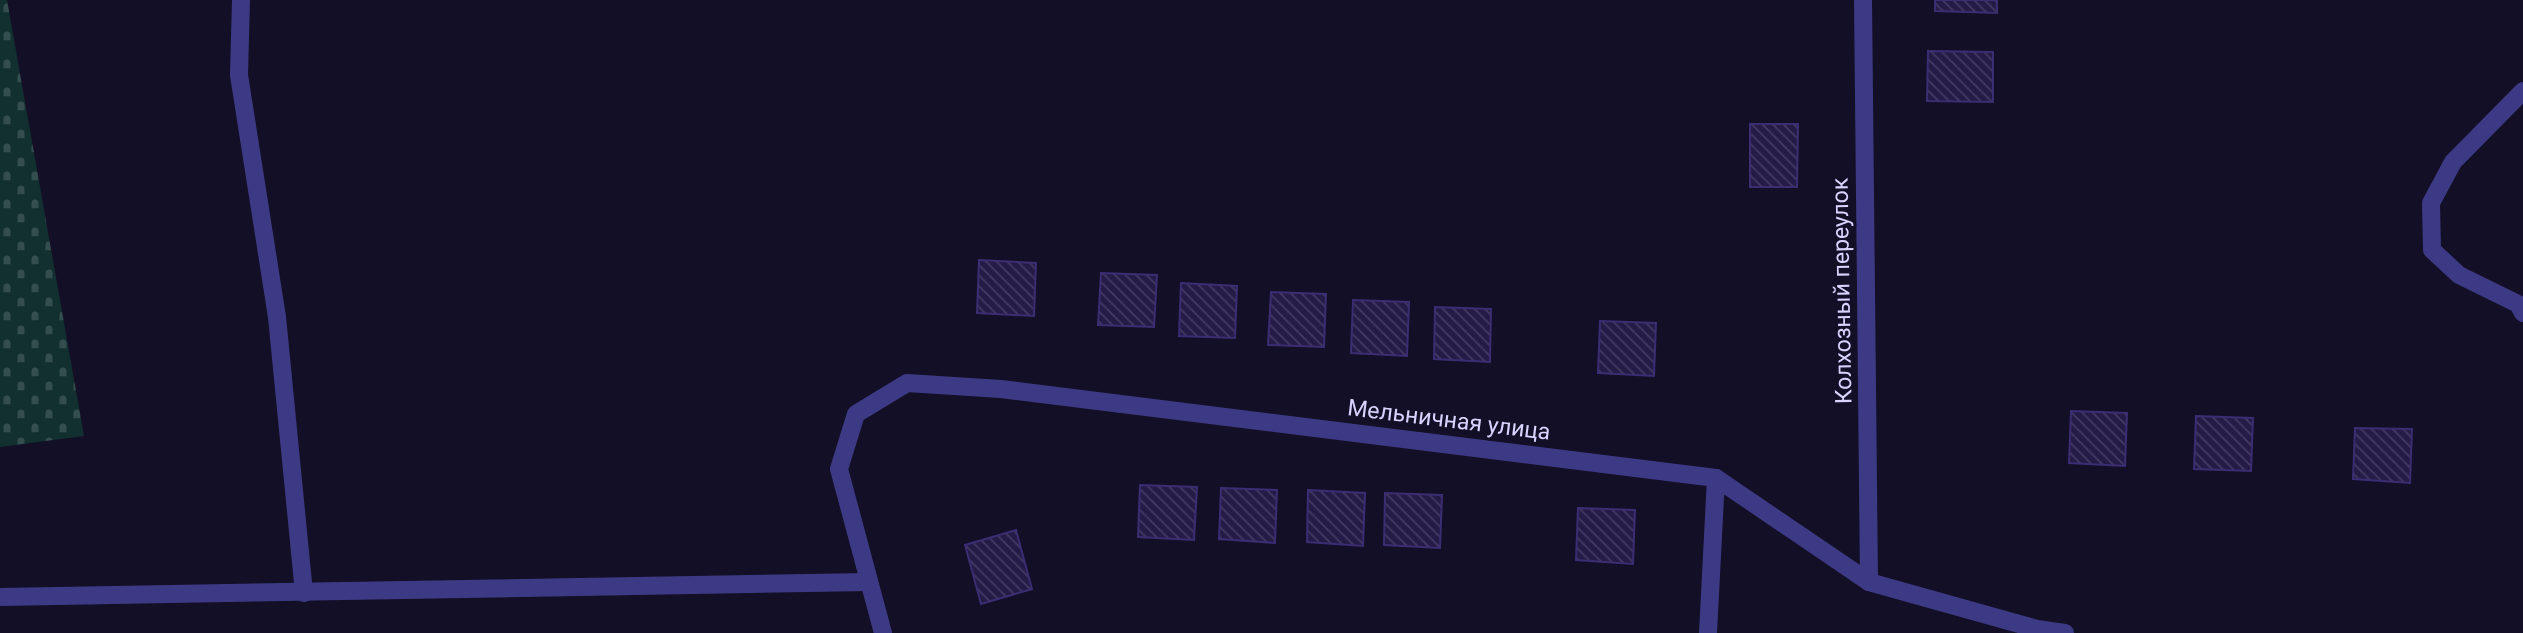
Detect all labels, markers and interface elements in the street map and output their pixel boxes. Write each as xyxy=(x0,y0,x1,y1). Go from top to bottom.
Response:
street label: Колхозный переулок xyxy=(1827,177,1857,404)
street label: Мельничная улица xyxy=(1346,394,1552,446)

